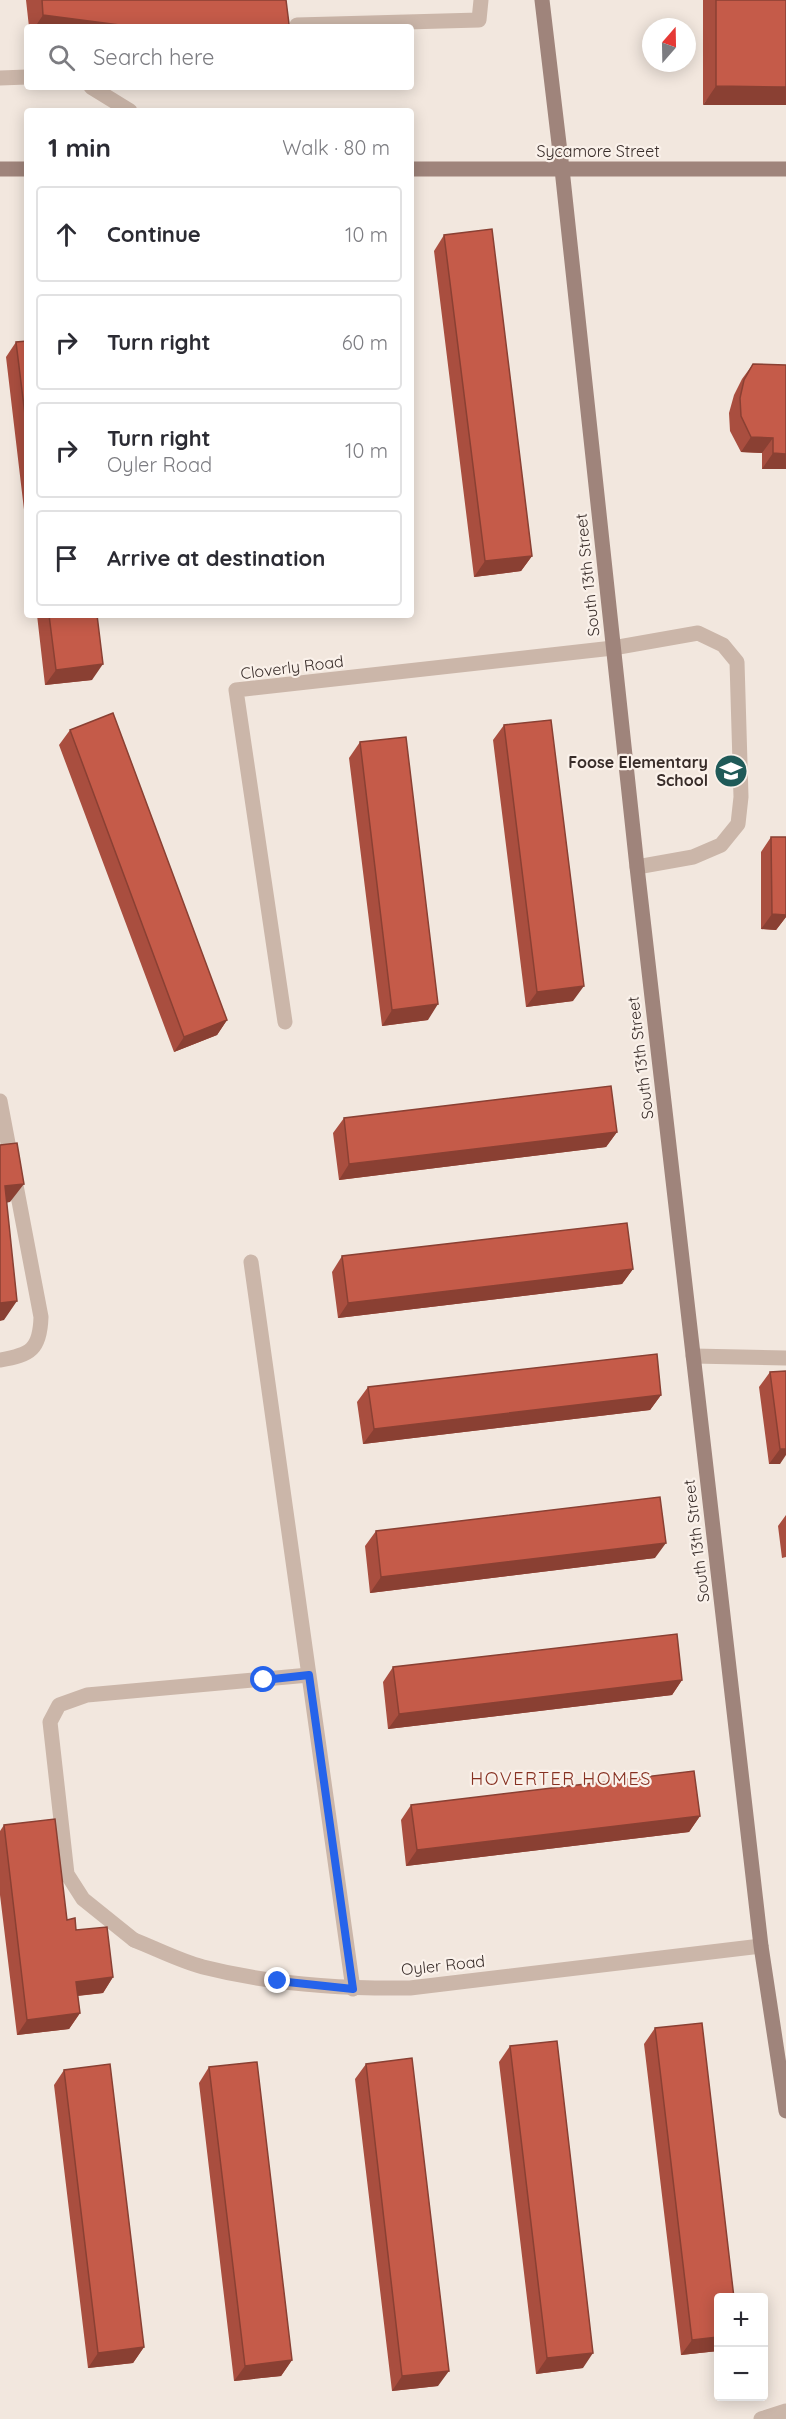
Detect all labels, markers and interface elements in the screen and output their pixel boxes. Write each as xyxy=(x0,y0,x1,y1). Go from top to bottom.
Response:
north arrow xyxy=(642,18,696,72)
search box xyxy=(24,24,414,90)
icon: search xyxy=(45,41,78,74)
text: Search here xyxy=(93,43,214,71)
text: 1 min xyxy=(48,131,111,164)
text: Walk · 80 m xyxy=(282,135,390,160)
street label: Sycamore Street xyxy=(536,141,660,161)
icon: ahead xyxy=(50,218,83,251)
text: Continue xyxy=(107,220,201,248)
text: 10 m xyxy=(345,222,388,247)
icon: right xyxy=(50,326,83,359)
text: Turn right xyxy=(107,328,211,356)
text: 60 m xyxy=(342,330,388,355)
text: Turn right xyxy=(107,424,211,452)
icon: right xyxy=(50,434,83,467)
text: 10 m xyxy=(345,438,388,463)
text: Oyler Road xyxy=(107,452,212,477)
street label: South 13th Street xyxy=(571,513,603,637)
icon: arrive xyxy=(50,542,83,575)
text: Arrive at destination xyxy=(107,544,325,572)
street label: Cloverly Road xyxy=(239,651,345,683)
place label: Foose Elementary School xyxy=(568,752,708,790)
school or university icon: Foose Elementary School xyxy=(713,753,749,789)
street label: South 13th Street xyxy=(623,995,657,1121)
street label: South 13th Street xyxy=(679,1478,713,1604)
route start xyxy=(250,1666,276,1692)
district label: HOVERTER HOMES xyxy=(470,1767,652,1790)
street label: Oyler Road xyxy=(400,1951,486,1979)
route end xyxy=(264,1967,290,1993)
map controls xyxy=(714,2293,768,2401)
button: + xyxy=(714,2293,768,2347)
button: − xyxy=(714,2347,768,2401)

